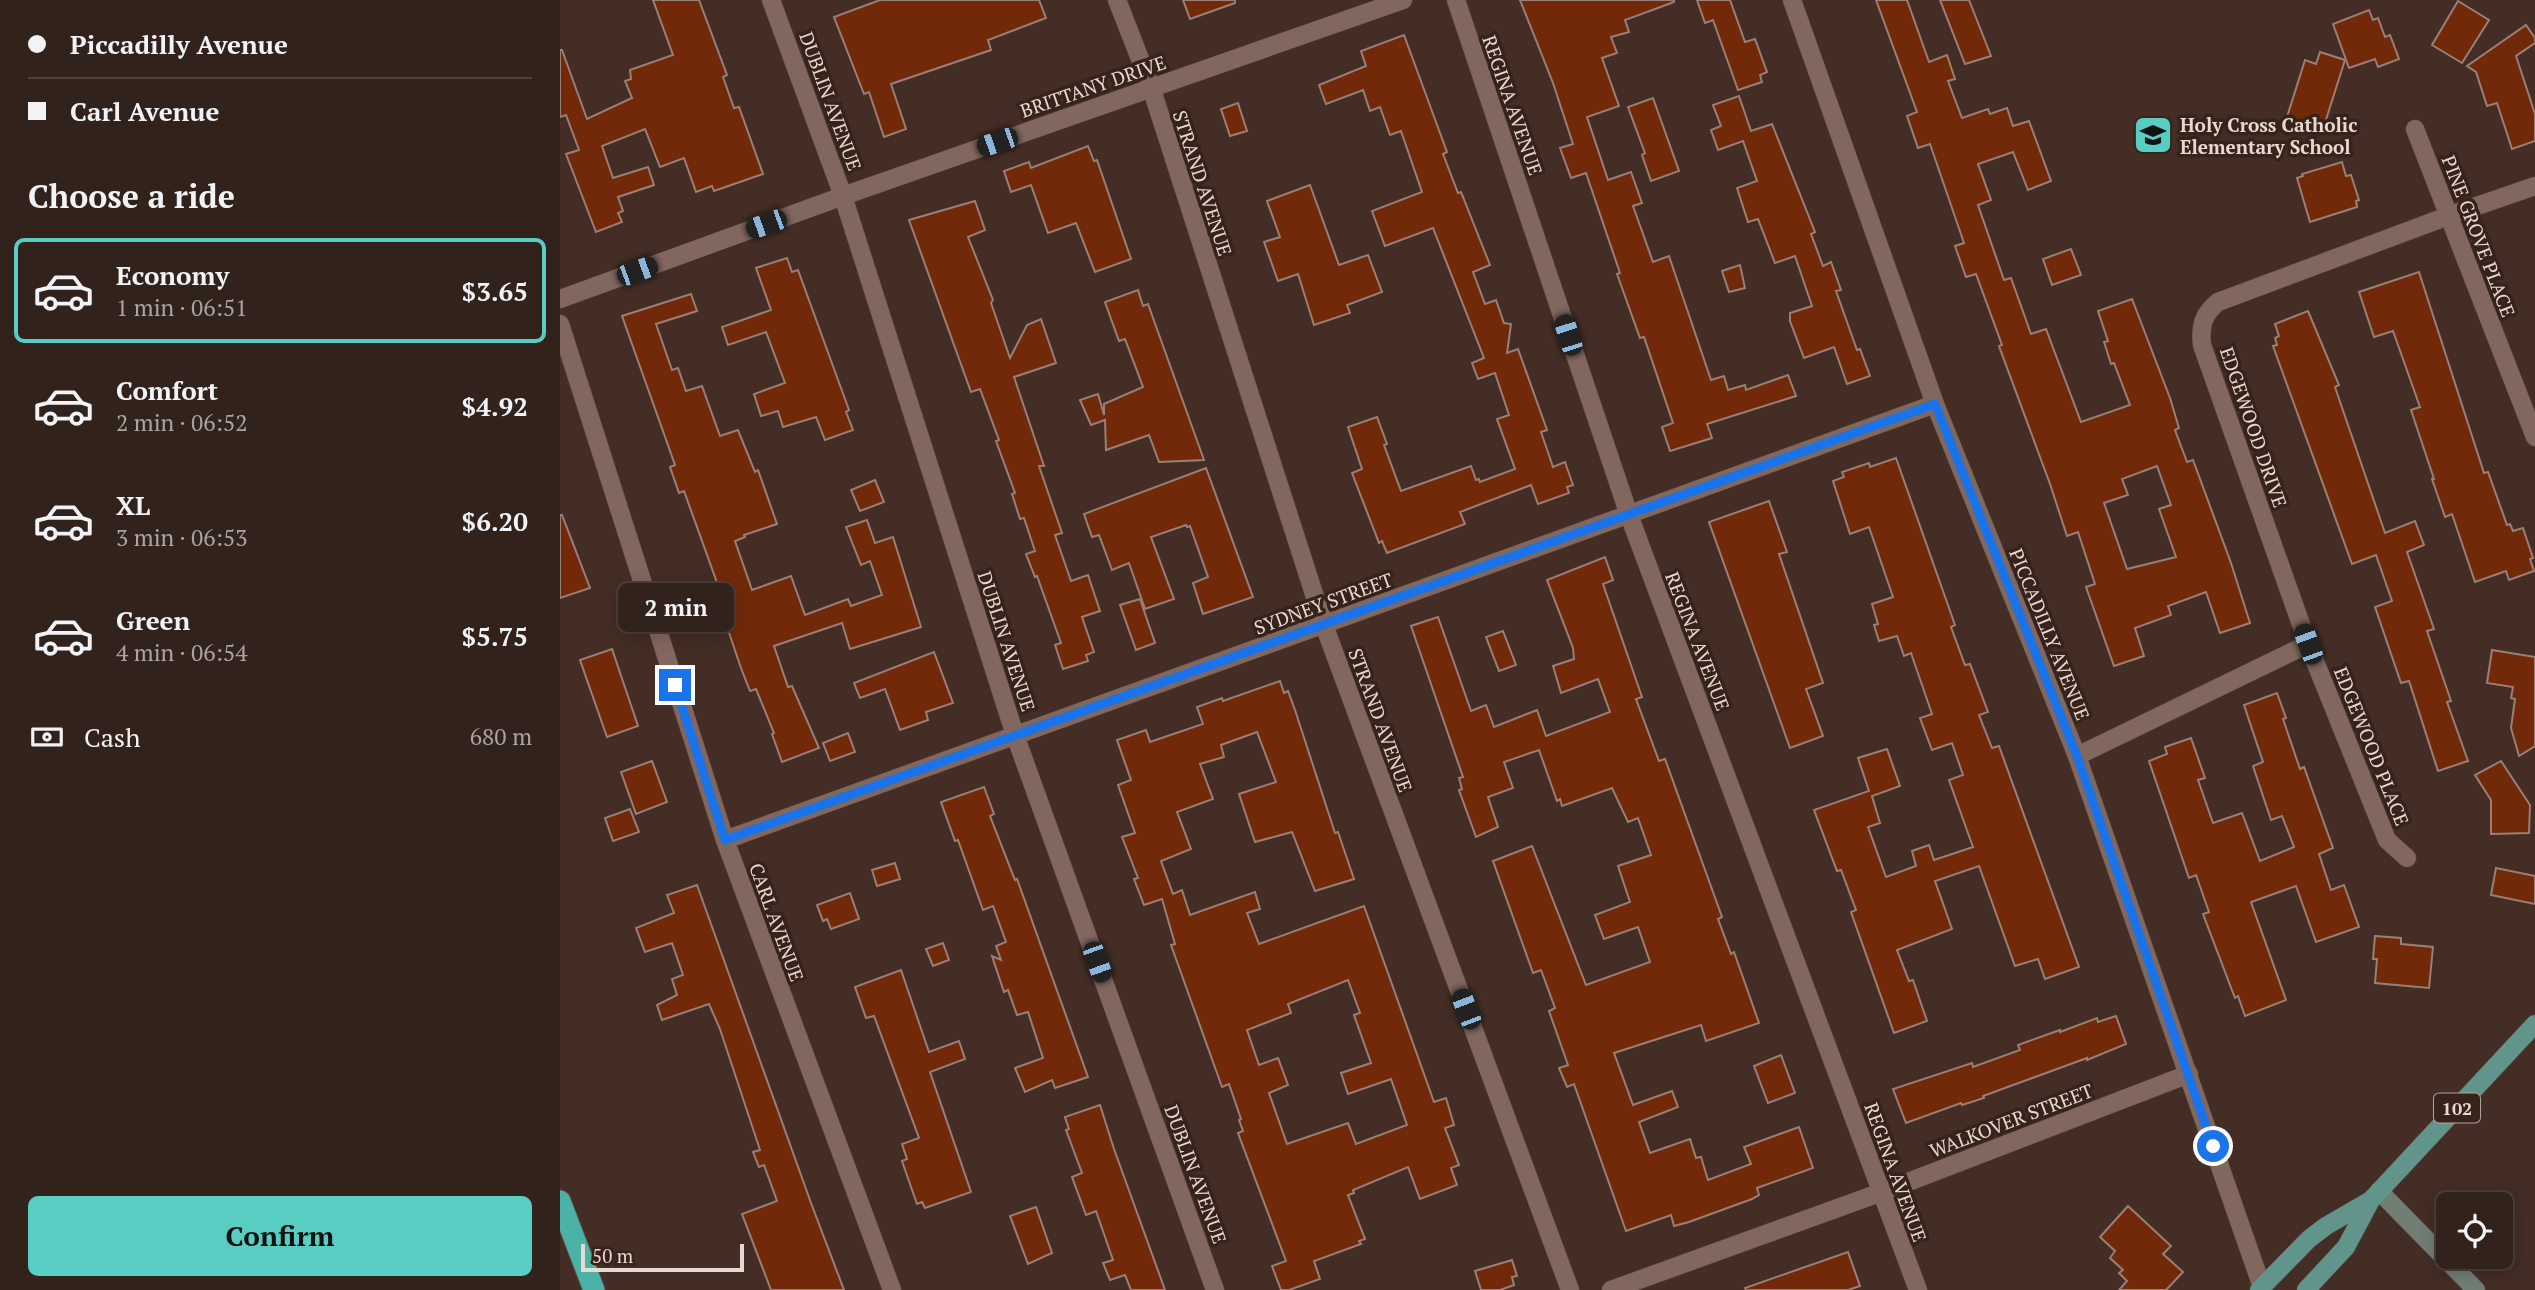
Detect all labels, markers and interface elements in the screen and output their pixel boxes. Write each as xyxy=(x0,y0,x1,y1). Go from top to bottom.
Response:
text: Piccadilly Avenue xyxy=(70,27,288,61)
street label: DUBLIN AVENUE xyxy=(794,28,868,174)
street label: REGINA AVENUE xyxy=(1477,32,1549,178)
street label: BRITTANY DRIVE xyxy=(1017,49,1169,123)
text: Carl Avenue xyxy=(70,94,219,128)
street label: STRAND AVENUE xyxy=(1168,107,1238,259)
place label: Holy Cross Catholic Elementary School xyxy=(2180,112,2357,159)
school or university icon: Holy Cross Catholic Elementary School xyxy=(2132,114,2174,156)
car xyxy=(974,125,1021,159)
street label: PINE GROVE PLACE xyxy=(2437,152,2521,320)
text: Choose a ride xyxy=(28,175,235,217)
car xyxy=(743,207,790,241)
car xyxy=(614,254,661,288)
text: Economy xyxy=(116,258,229,292)
icon: car xyxy=(32,259,95,322)
text: $3.65 xyxy=(462,274,528,308)
text: 1 min · 06:51 xyxy=(116,292,248,323)
car xyxy=(1552,312,1585,358)
street label: EDGEWOOD DRIVE xyxy=(2215,343,2293,511)
text: Comfort xyxy=(116,373,218,407)
icon: car xyxy=(32,374,95,437)
text: $4.92 xyxy=(462,389,528,423)
text: 2 min · 06:52 xyxy=(116,407,248,438)
text: XL xyxy=(116,488,150,522)
icon: car xyxy=(32,489,95,552)
text: $6.20 xyxy=(462,504,528,538)
text: 3 min · 06:53 xyxy=(116,522,248,553)
street label: PICCADILLY AVENUE xyxy=(2004,544,2096,724)
street label: SYDNEY STREET xyxy=(1250,566,1396,640)
street label: DUBLIN AVENUE xyxy=(973,568,1041,714)
street label: REGINA AVENUE xyxy=(1660,568,1736,714)
callout: 2 min xyxy=(617,584,733,632)
text: 2 min xyxy=(645,592,707,623)
text: Green xyxy=(116,603,190,637)
icon: car xyxy=(32,604,95,667)
text: $5.75 xyxy=(462,619,528,653)
car xyxy=(2291,621,2326,667)
text: 4 min · 06:54 xyxy=(116,637,248,668)
street label: STRAND AVENUE xyxy=(1343,645,1419,795)
street label: EDGEWOOD PLACE xyxy=(2329,663,2415,829)
route end xyxy=(659,669,691,701)
icon: cash xyxy=(28,718,66,756)
text: Cash xyxy=(84,720,140,754)
text: 680 m xyxy=(470,721,532,752)
street label: CARL AVENUE xyxy=(744,859,810,985)
car xyxy=(1080,939,1115,985)
car xyxy=(1449,986,1484,1032)
street label: WALKOVER STREET xyxy=(1926,1077,2096,1163)
road number: 102 xyxy=(2434,1093,2480,1122)
street label: REGINA AVENUE xyxy=(1859,1099,1933,1245)
street label: DUBLIN AVENUE xyxy=(1159,1101,1233,1247)
route start xyxy=(2197,1130,2229,1162)
map controls xyxy=(2436,1192,2513,1269)
button: locate xyxy=(2436,1192,2513,1269)
button: Confirm xyxy=(28,1196,532,1276)
scale bar xyxy=(581,1241,744,1273)
text: 50 m xyxy=(592,1243,633,1268)

